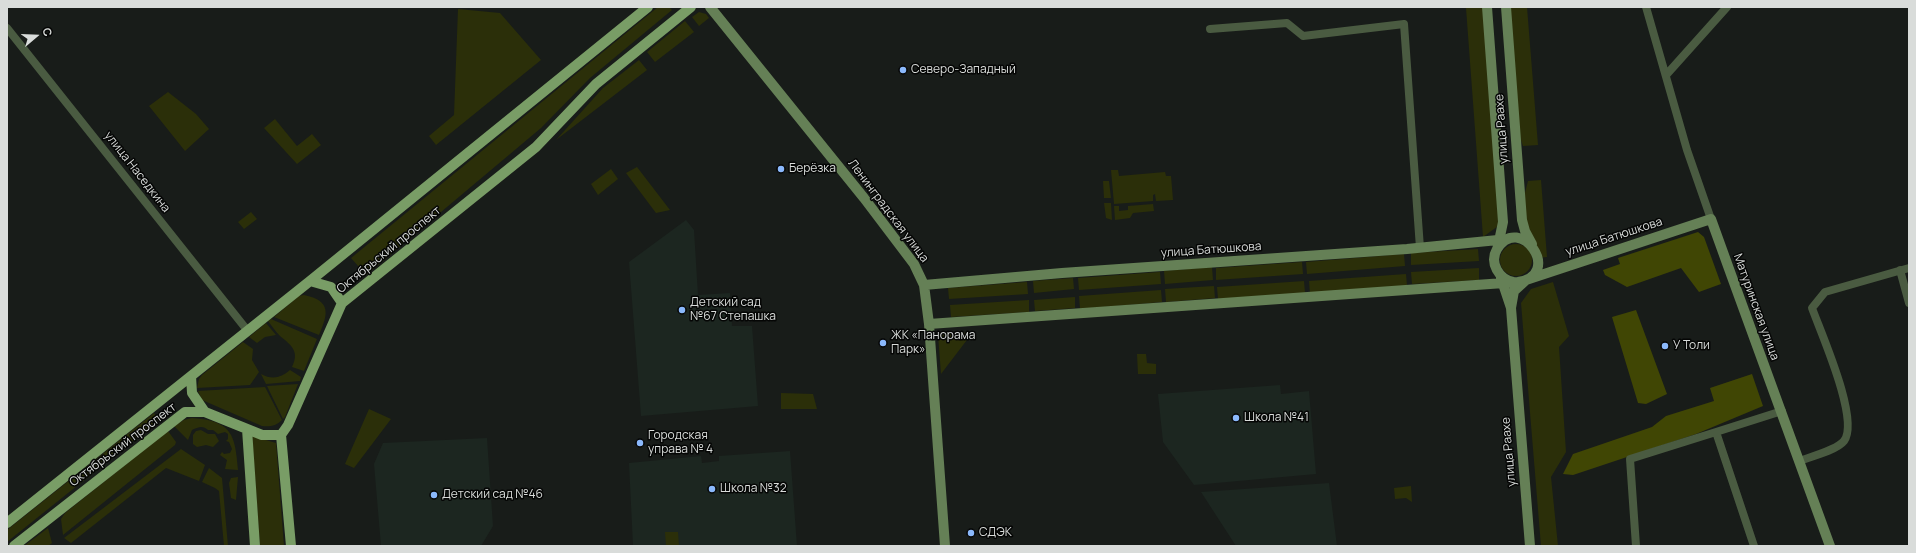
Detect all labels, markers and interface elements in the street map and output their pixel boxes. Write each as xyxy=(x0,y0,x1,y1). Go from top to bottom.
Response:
north arrow xyxy=(16,16,56,56)
text: С xyxy=(39,26,56,38)
place label: Северо-Западный xyxy=(911,63,1016,77)
marker: Северо-Западный xyxy=(898,65,908,75)
street label: улица Раахе xyxy=(1492,94,1512,164)
street label: улица Наседкина xyxy=(101,129,173,215)
street label: Ленинградская улица xyxy=(845,157,931,265)
place label: Берёзка xyxy=(789,162,836,176)
marker: Берёзка xyxy=(776,164,786,174)
street label: Октябрьский проспект xyxy=(334,204,444,296)
street label: улица Батюшкова xyxy=(1564,215,1664,259)
street label: улица Батюшкова xyxy=(1160,239,1262,261)
street label: Матуринская улица xyxy=(1730,252,1782,362)
place label: Детский сад №67 Степашка xyxy=(690,296,776,324)
marker: Детский сад №67 Степашка xyxy=(677,305,687,315)
place label: ЖК «Панорама Парк» xyxy=(891,329,976,357)
marker: ЖК «Панорама Парк» xyxy=(878,338,888,348)
place label: У Толи xyxy=(1673,339,1710,353)
marker: У Толи xyxy=(1660,341,1670,351)
street label: Октябрьский проспект xyxy=(67,400,179,490)
place label: Школа №41 xyxy=(1244,411,1309,425)
marker: Школа №41 xyxy=(1231,413,1241,423)
street label: улица Раахе xyxy=(1499,417,1519,487)
place label: Городская управа № 4 xyxy=(648,429,713,457)
marker: Городская управа № 4 xyxy=(635,438,645,448)
place label: Школа №32 xyxy=(720,482,787,496)
marker: Школа №32 xyxy=(707,484,717,494)
place label: Детский сад №46 xyxy=(442,488,543,502)
marker: Детский сад №46 xyxy=(429,490,439,500)
place label: СДЭК xyxy=(979,526,1012,540)
marker: СДЭК xyxy=(966,528,976,538)

